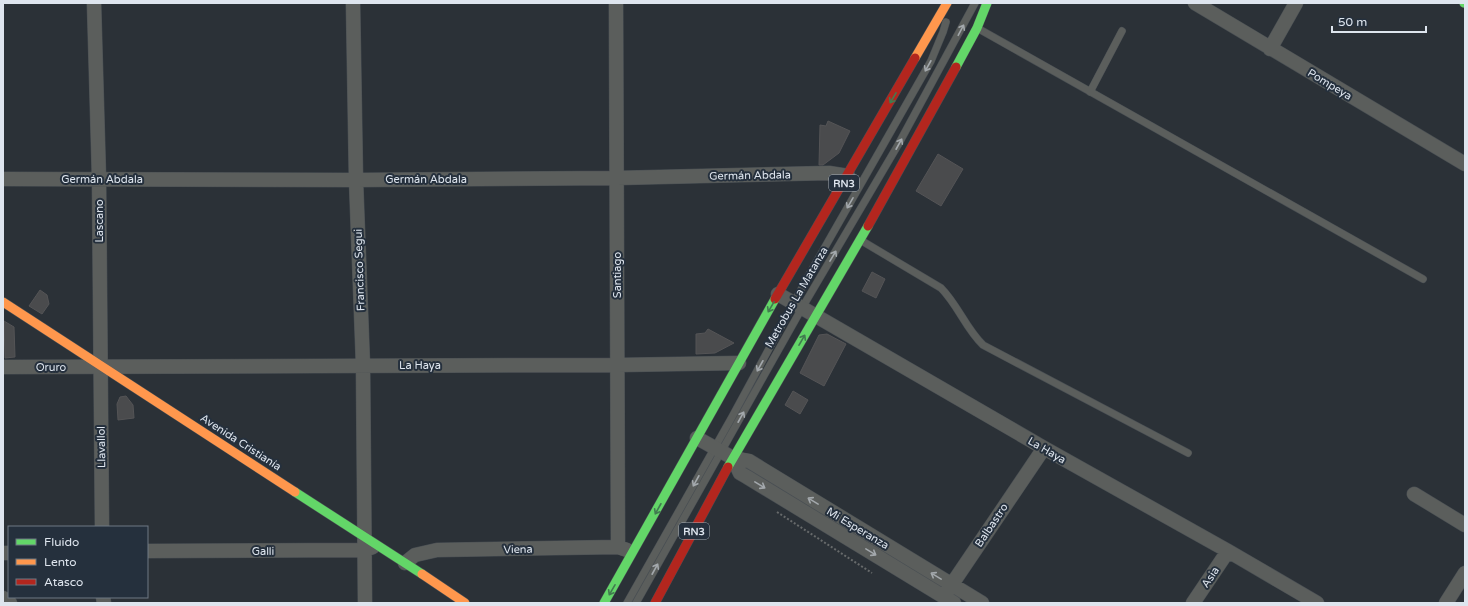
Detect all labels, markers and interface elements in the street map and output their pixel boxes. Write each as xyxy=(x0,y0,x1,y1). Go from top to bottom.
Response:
scale bar xyxy=(1332,8,1426,34)
text: 50 m xyxy=(1338,15,1367,29)
one-way arrow xyxy=(957,24,965,36)
one-way arrow xyxy=(924,60,932,72)
street label: Pompeya xyxy=(1305,66,1354,103)
one-way arrow xyxy=(888,92,896,104)
one-way arrow xyxy=(895,138,903,150)
street label: Germán Abdala xyxy=(709,168,791,183)
street label: Germán Abdala xyxy=(61,173,143,186)
street label: Germán Abdala xyxy=(385,173,467,186)
road number: RN3 xyxy=(829,175,859,191)
one-way arrow xyxy=(846,197,854,209)
street label: Lascano xyxy=(93,199,106,243)
street label: Francisco Segui xyxy=(352,229,367,311)
street label: Metrobus La Matanza xyxy=(762,245,831,350)
one-way arrow xyxy=(829,250,837,262)
street label: Santiago xyxy=(611,252,624,298)
one-way arrow xyxy=(767,301,775,313)
one-way arrow xyxy=(798,334,806,346)
street label: La Haya xyxy=(399,359,441,372)
one-way arrow xyxy=(756,360,763,372)
street label: Oruro xyxy=(36,361,67,374)
street label: Avenida Cristianía xyxy=(198,411,284,473)
one-way arrow xyxy=(737,412,745,424)
street label: Llavallol xyxy=(95,426,108,468)
street label: La Haya xyxy=(1025,434,1068,467)
one-way arrow xyxy=(691,475,699,487)
one-way arrow xyxy=(754,481,766,489)
one-way arrow xyxy=(807,496,819,504)
street label: Balbastro xyxy=(972,501,1011,550)
one-way arrow xyxy=(653,503,661,515)
street label: Mi Esperanza xyxy=(824,505,891,552)
road number: RN3 xyxy=(679,523,709,539)
legend xyxy=(8,526,148,598)
text: Fluido xyxy=(44,535,79,549)
street label: Viena xyxy=(503,543,533,556)
street label: Galli xyxy=(252,545,274,558)
one-way arrow xyxy=(865,549,877,557)
text: Lento xyxy=(44,555,77,569)
one-way arrow xyxy=(652,563,660,575)
street label: Asia xyxy=(1199,564,1222,590)
one-way arrow xyxy=(930,571,942,579)
text: Atasco xyxy=(44,575,83,589)
one-way arrow xyxy=(608,584,615,596)

